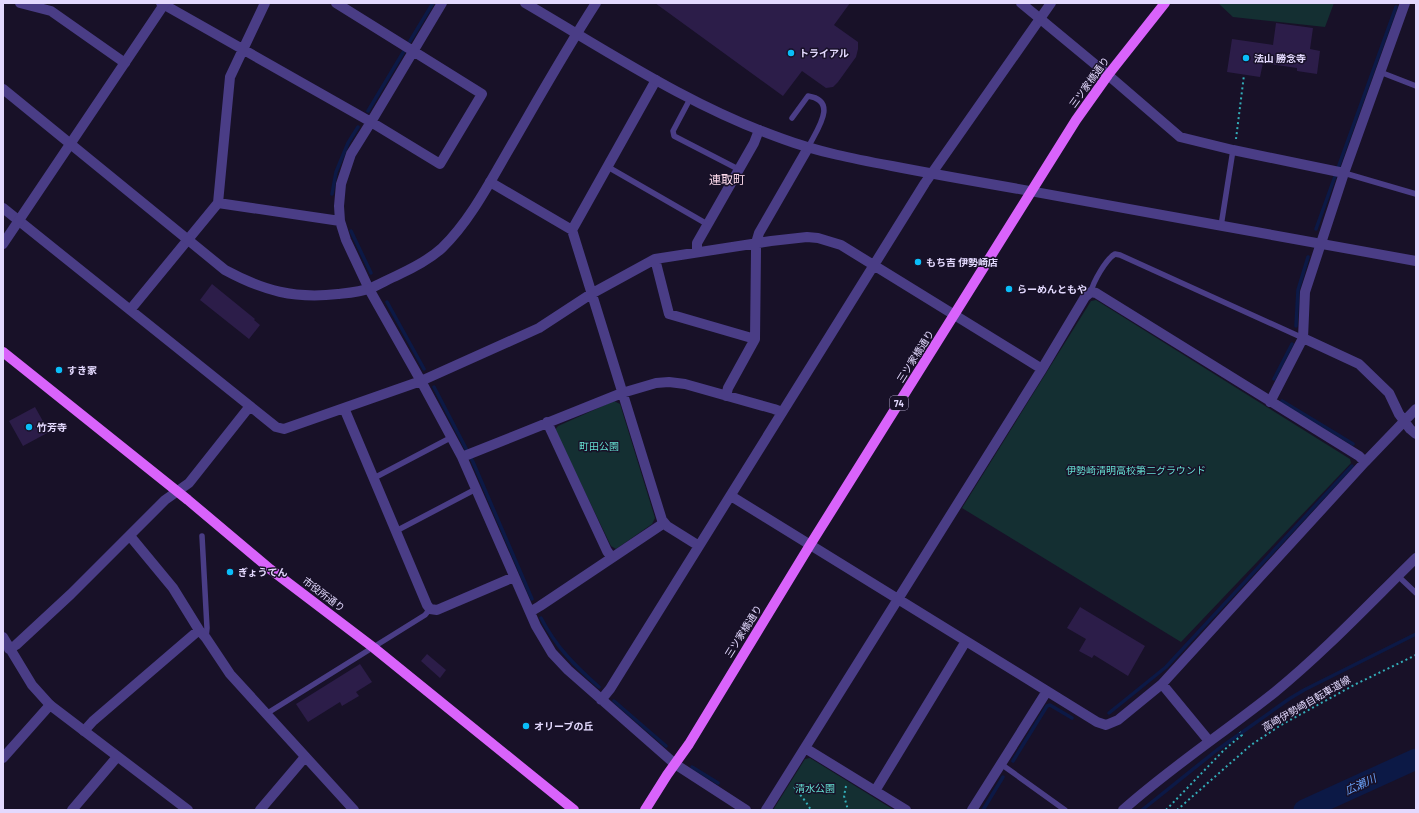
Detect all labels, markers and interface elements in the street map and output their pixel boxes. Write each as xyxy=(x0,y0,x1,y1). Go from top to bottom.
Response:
place label: トライアル xyxy=(799,47,849,59)
marker: トライアル xyxy=(786,48,796,58)
place label: 法山 勝念寺 xyxy=(1254,52,1306,64)
marker: 法山 勝念寺 xyxy=(1241,53,1251,63)
street label: 三ツ家橋通り xyxy=(1067,54,1111,110)
district label: 連取町 xyxy=(709,172,745,186)
place label: もち吉 伊勢崎店 xyxy=(926,256,998,268)
marker: もち吉 伊勢崎店 xyxy=(913,257,923,267)
place label: らーめんともや xyxy=(1017,283,1087,295)
marker: らーめんともや xyxy=(1004,284,1014,294)
street label: 三ツ家橋通り xyxy=(894,327,936,385)
place label: すき家 xyxy=(67,364,97,376)
marker: すき家 xyxy=(54,365,64,375)
road number: 74 xyxy=(890,396,908,410)
place label: 竹芳寺 xyxy=(36,421,67,433)
marker: 竹芳寺 xyxy=(24,422,34,432)
park label: 町田公園 xyxy=(579,440,619,452)
park label: 伊勢崎清明高校第二グラウンド xyxy=(1066,464,1206,476)
place label: ぎょうてん xyxy=(238,566,288,578)
marker: ぎょうてん xyxy=(225,567,235,577)
street label: 市役所通り xyxy=(300,574,348,614)
street label: 三ツ家橋通り xyxy=(722,602,764,660)
street label: 高崎伊勢崎自転車道線 xyxy=(1260,673,1352,733)
place label: オリーブの丘 xyxy=(534,720,593,732)
marker: オリーブの丘 xyxy=(521,721,531,731)
water label: 広瀬川 xyxy=(1342,771,1379,797)
park label: 清水公園 xyxy=(795,782,835,794)

